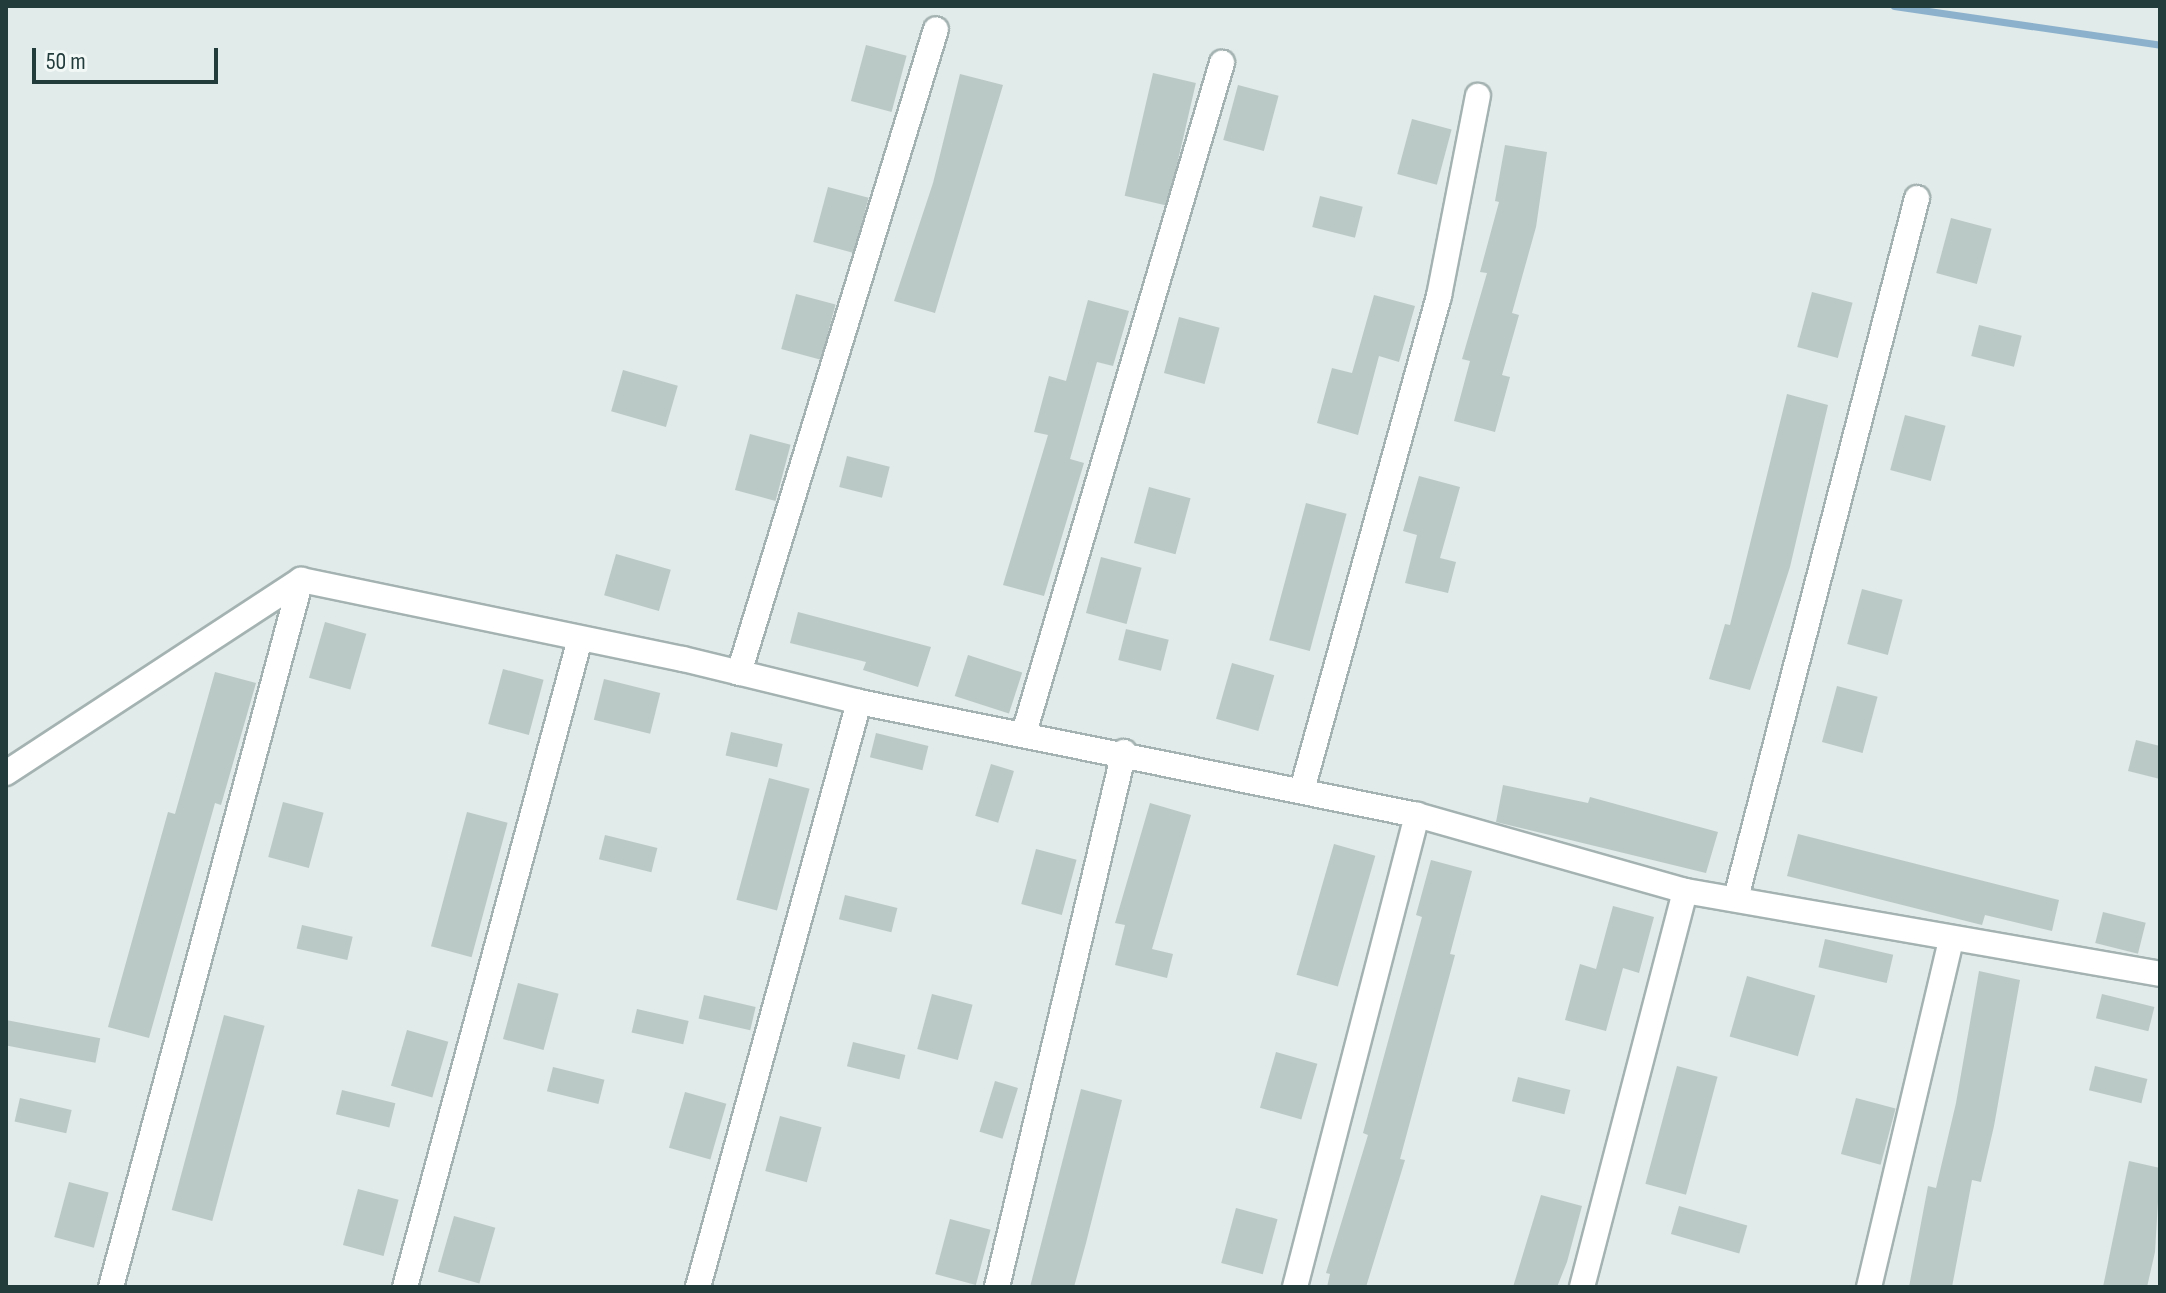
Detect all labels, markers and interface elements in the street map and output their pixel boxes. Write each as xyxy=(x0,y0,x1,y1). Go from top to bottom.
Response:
scale bar xyxy=(36,32,222,82)
text: 50 m xyxy=(46,47,86,76)

